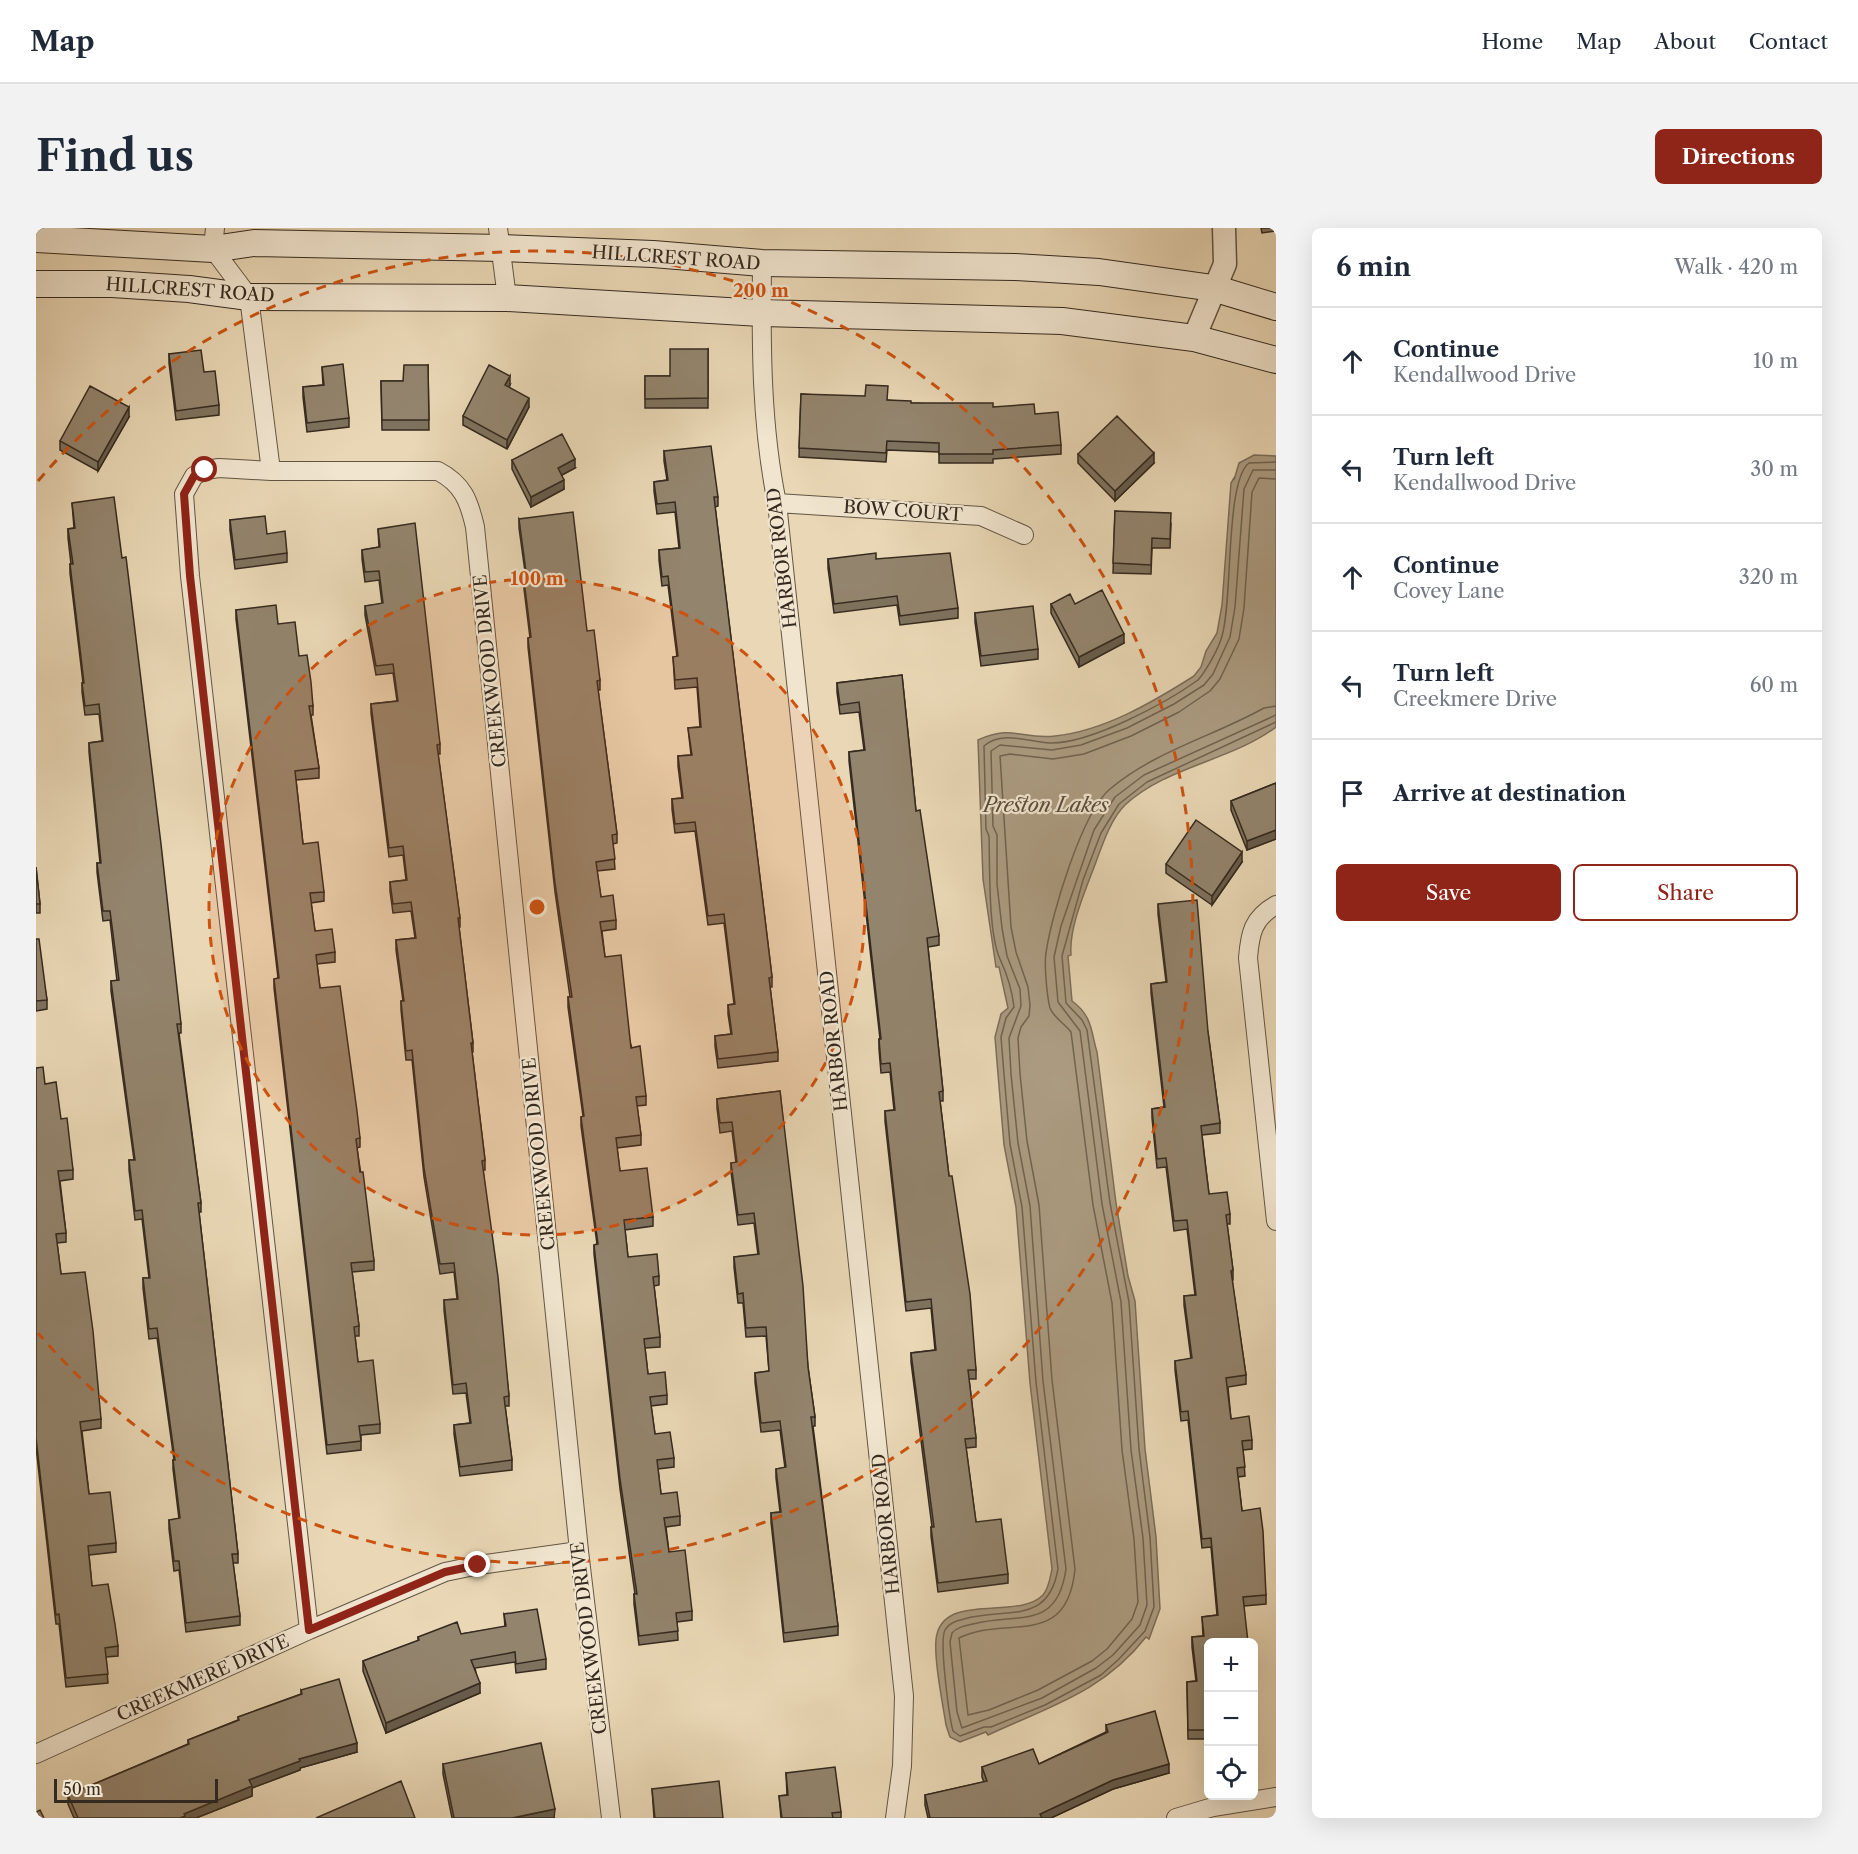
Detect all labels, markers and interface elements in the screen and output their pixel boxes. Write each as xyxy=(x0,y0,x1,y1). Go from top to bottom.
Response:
text: Map xyxy=(30,24,94,58)
text: Home xyxy=(1482,29,1543,54)
text: Map xyxy=(1576,29,1621,54)
text: About xyxy=(1654,29,1716,54)
text: Contact xyxy=(1749,29,1828,54)
button: Directions xyxy=(1655,129,1822,184)
text: Find us xyxy=(36,130,194,182)
street label: HILLCREST ROAD xyxy=(591,241,761,275)
text: 6 min xyxy=(1336,251,1411,283)
text: Walk · 420 m xyxy=(1674,255,1798,279)
street label: HILLCREST ROAD xyxy=(105,273,275,307)
text: 200 m xyxy=(733,280,789,302)
text: Continue xyxy=(1393,336,1499,363)
icon: ahead xyxy=(1336,345,1369,378)
text: 10 m xyxy=(1753,349,1798,373)
text: Kendallwood Drive xyxy=(1393,363,1576,387)
text: Turn left xyxy=(1393,444,1494,471)
icon: left xyxy=(1336,453,1369,486)
route start xyxy=(191,456,217,482)
text: 30 m xyxy=(1750,457,1798,481)
text: Kendallwood Drive xyxy=(1393,471,1576,495)
street label: HARBOR ROAD xyxy=(762,486,802,630)
street label: BOW COURT xyxy=(843,496,964,526)
text: Continue xyxy=(1393,552,1499,579)
icon: ahead xyxy=(1336,561,1369,594)
text: 320 m xyxy=(1739,565,1798,589)
text: 100 m xyxy=(510,568,564,590)
street label: CREEKWOOD DRIVE xyxy=(469,573,511,769)
text: Covey Lane xyxy=(1393,579,1504,603)
text: Turn left xyxy=(1393,660,1494,687)
icon: left xyxy=(1336,669,1369,702)
text: 60 m xyxy=(1750,673,1798,697)
text: Creekmere Drive xyxy=(1393,687,1557,711)
icon: arrive xyxy=(1336,777,1369,810)
text: Arrive at destination xyxy=(1393,780,1626,807)
water label: Preston Lakes xyxy=(981,793,1109,817)
button: Save xyxy=(1336,864,1561,921)
button: Share xyxy=(1573,864,1798,921)
centre of rings xyxy=(527,897,547,917)
street label: HARBOR ROAD xyxy=(816,969,852,1113)
street label: CREEKWOOD DRIVE xyxy=(518,1056,560,1252)
street label: HARBOR ROAD xyxy=(868,1452,904,1596)
street label: CREEKWOOD DRIVE xyxy=(566,1540,612,1736)
route end xyxy=(464,1551,490,1577)
street label: CREEKMERE DRIVE xyxy=(113,1630,293,1726)
map controls xyxy=(1204,1638,1258,1800)
button: + xyxy=(1204,1638,1258,1692)
button: − xyxy=(1204,1692,1258,1746)
button: locate xyxy=(1204,1746,1258,1800)
scale bar xyxy=(54,1776,218,1804)
text: 50 m xyxy=(63,1779,101,1799)

